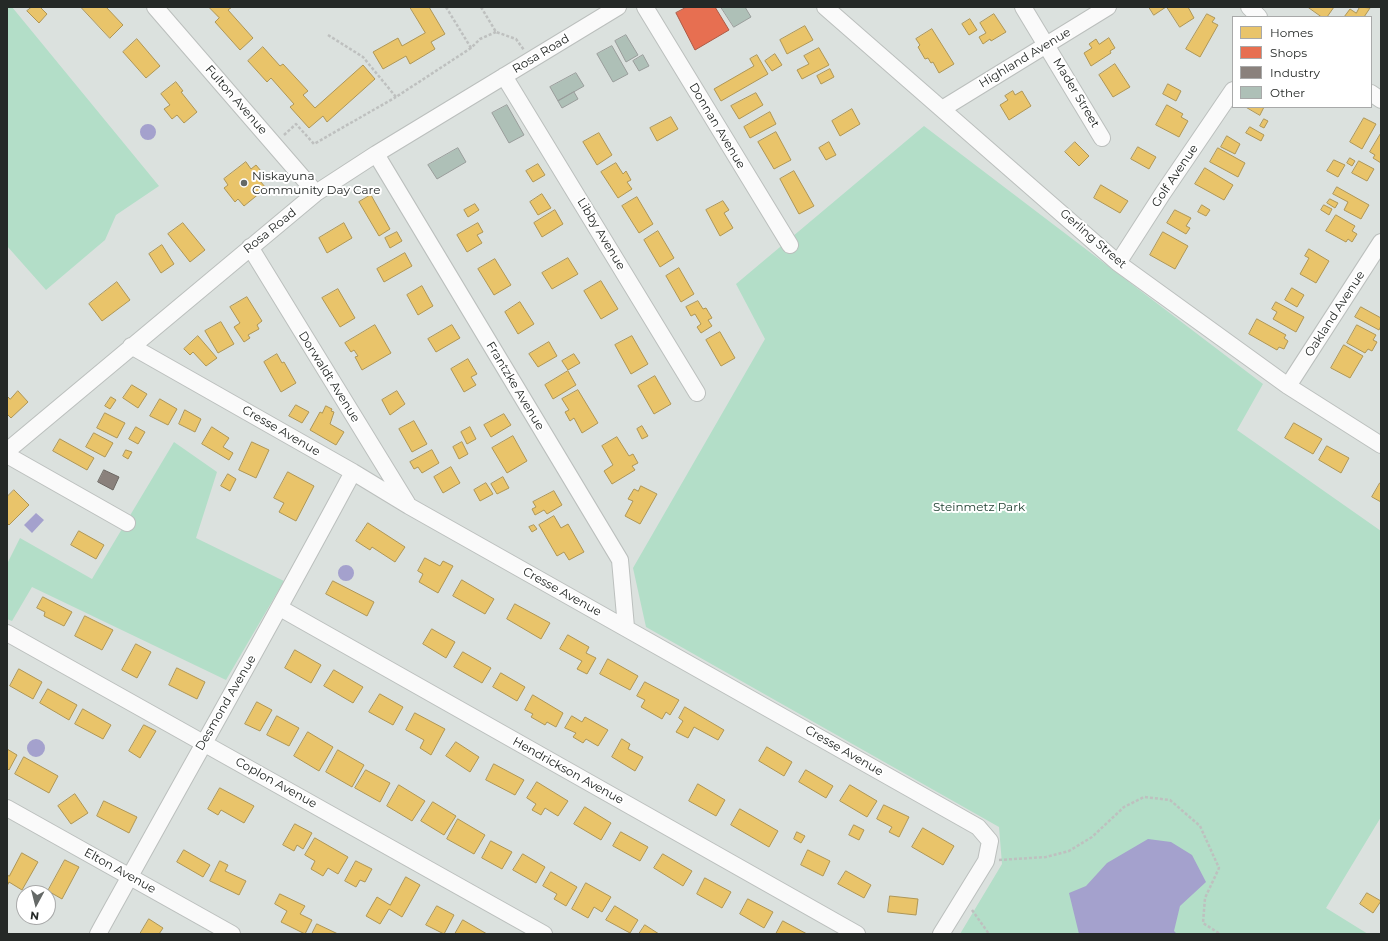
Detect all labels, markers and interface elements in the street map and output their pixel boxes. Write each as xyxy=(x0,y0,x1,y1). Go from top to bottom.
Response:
legend xyxy=(1232,16,1372,108)
street label: Highland Avenue xyxy=(977,25,1073,91)
text: Homes xyxy=(1270,25,1313,40)
street label: Rosa Road xyxy=(510,31,572,77)
text: Shops xyxy=(1270,45,1307,60)
street label: Mader Street xyxy=(1050,56,1102,130)
street label: Fulton Avenue xyxy=(202,62,270,138)
text: Industry xyxy=(1270,65,1320,80)
street label: Donnan Avenue xyxy=(686,81,748,171)
text: Other xyxy=(1270,85,1305,100)
street label: Golf Avenue xyxy=(1149,142,1201,210)
place label: Niskayuna Community Day Care xyxy=(252,169,380,197)
marker: Niskayuna Community Day Care xyxy=(239,178,249,188)
street label: Libby Avenue xyxy=(574,195,628,273)
street label: Rosa Road xyxy=(241,205,299,257)
street label: Gerling Street xyxy=(1057,206,1129,272)
street label: Oakland Avenue xyxy=(1302,268,1368,360)
street label: Dorwaldt Avenue xyxy=(295,329,363,425)
street label: Frantzke Avenue xyxy=(483,339,547,433)
street label: Cresse Avenue xyxy=(239,403,323,459)
park label: Steinmetz Park xyxy=(933,500,1025,514)
street label: Cresse Avenue xyxy=(520,564,604,620)
street label: Desmond Avenue xyxy=(193,653,259,753)
street label: Cresse Avenue xyxy=(802,723,886,779)
street label: Hendrickson Avenue xyxy=(510,734,626,808)
street label: Coplon Avenue xyxy=(233,755,319,811)
street label: Elton Avenue xyxy=(82,845,158,897)
north arrow xyxy=(16,885,56,925)
text: N xyxy=(29,908,40,923)

